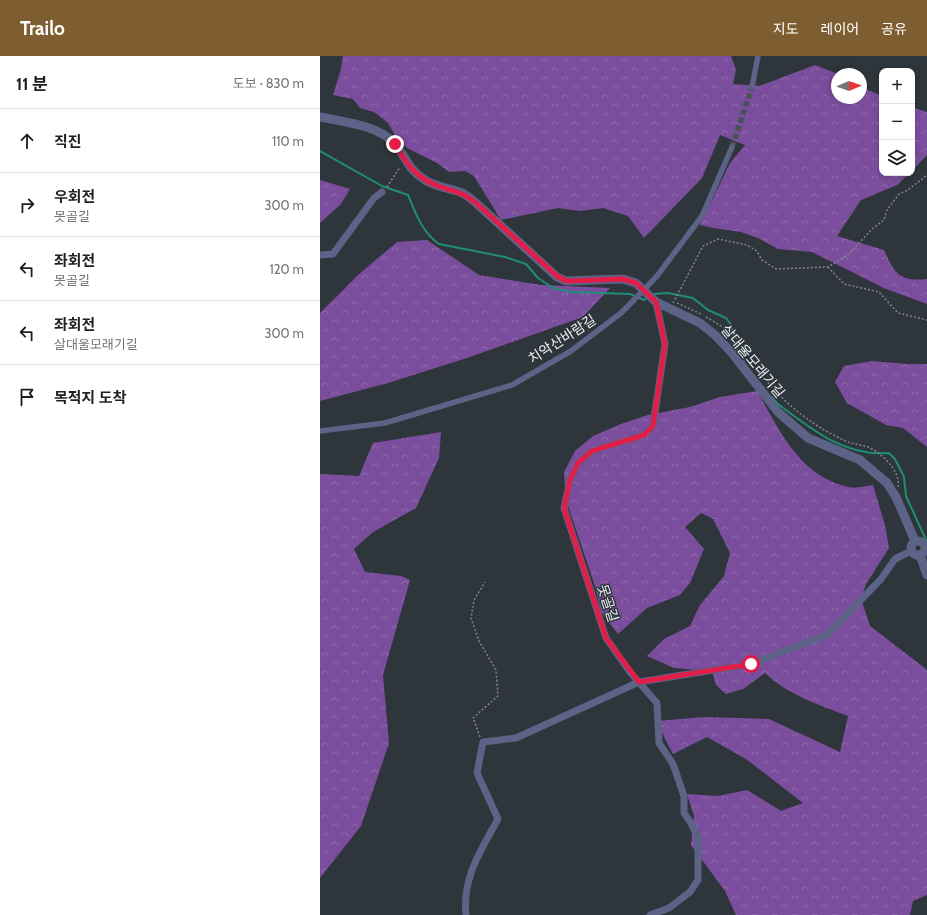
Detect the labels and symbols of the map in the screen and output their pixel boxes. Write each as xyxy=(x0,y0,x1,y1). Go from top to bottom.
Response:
north arrow xyxy=(831,68,867,104)
route end xyxy=(386,135,404,153)
street label: 치악산바람길 xyxy=(525,310,599,368)
street label: 살대울모래기길 xyxy=(717,321,789,401)
street label: 못골길 xyxy=(593,582,623,624)
route start xyxy=(742,655,760,673)

